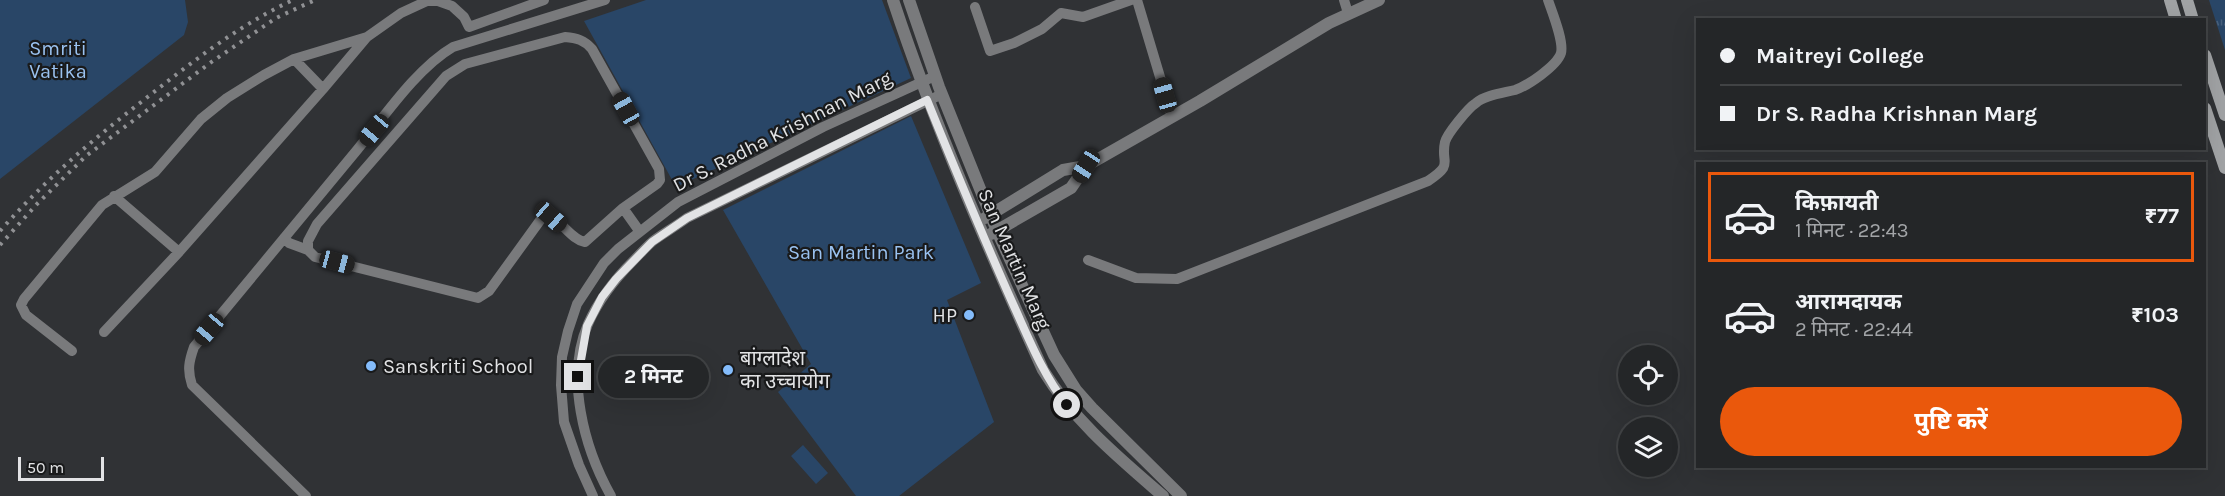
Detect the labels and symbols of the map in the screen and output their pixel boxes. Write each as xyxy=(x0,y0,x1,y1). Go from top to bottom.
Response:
park label: Smriti Vatika xyxy=(29,37,87,83)
street label: Dr S. Radha Krishnan Marg xyxy=(669,66,895,197)
car xyxy=(1151,75,1179,115)
car xyxy=(609,89,643,129)
car xyxy=(356,110,392,150)
car xyxy=(1069,146,1103,186)
street label: San Martin Marg xyxy=(973,185,1056,333)
car xyxy=(532,198,570,236)
park label: San Martin Park xyxy=(788,241,934,264)
car xyxy=(317,249,357,275)
place label: HP xyxy=(933,304,957,327)
marker: HP xyxy=(962,308,976,322)
car xyxy=(191,309,227,349)
place label: बांग्लादेश का उच्चायोग xyxy=(740,346,830,393)
place label: Sanskriti School xyxy=(383,355,533,378)
callout: 2 मिनट xyxy=(599,356,710,398)
marker: Sanskriti School xyxy=(364,359,378,373)
route end xyxy=(564,363,591,390)
marker: बांग्लादेश का उच्चायोग xyxy=(721,363,735,377)
route start xyxy=(1053,391,1080,418)
scale bar xyxy=(18,454,104,482)

